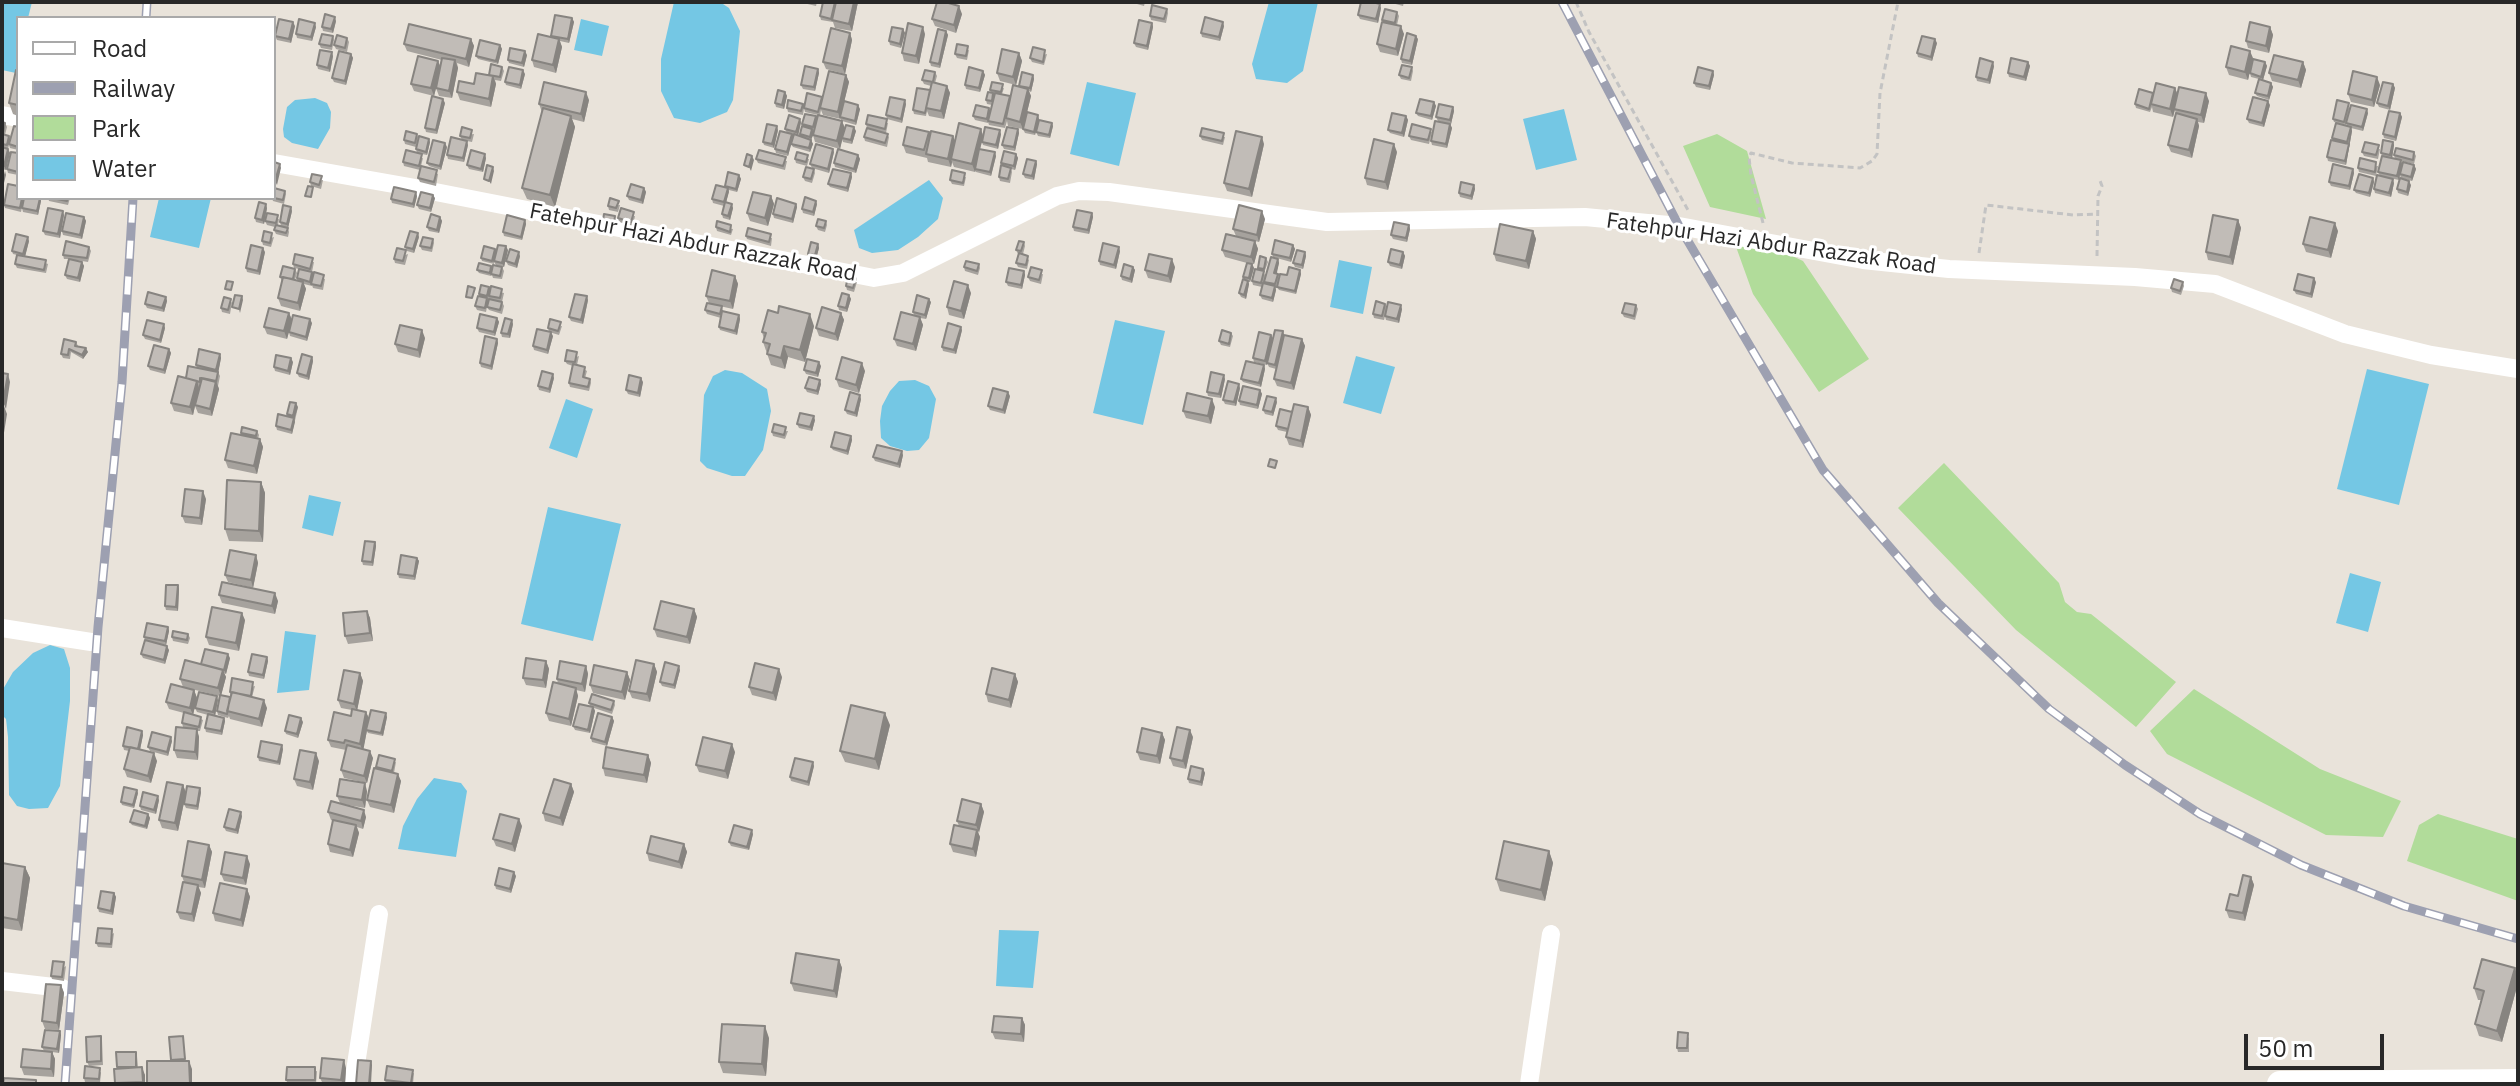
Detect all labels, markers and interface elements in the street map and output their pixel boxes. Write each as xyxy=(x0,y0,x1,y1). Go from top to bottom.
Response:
legend xyxy=(16,16,276,200)
text: Road xyxy=(92,32,147,64)
text: Railway xyxy=(92,72,175,104)
text: Park xyxy=(92,112,141,144)
text: Water xyxy=(92,152,156,184)
street label: Fatehpur Hazi Abdur Razzak Road xyxy=(527,198,859,288)
street label: Fatehpur Hazi Abdur Razzak Road xyxy=(1604,208,1938,280)
scale bar xyxy=(2248,1018,2388,1068)
text: 50 m xyxy=(2258,1032,2313,1064)

